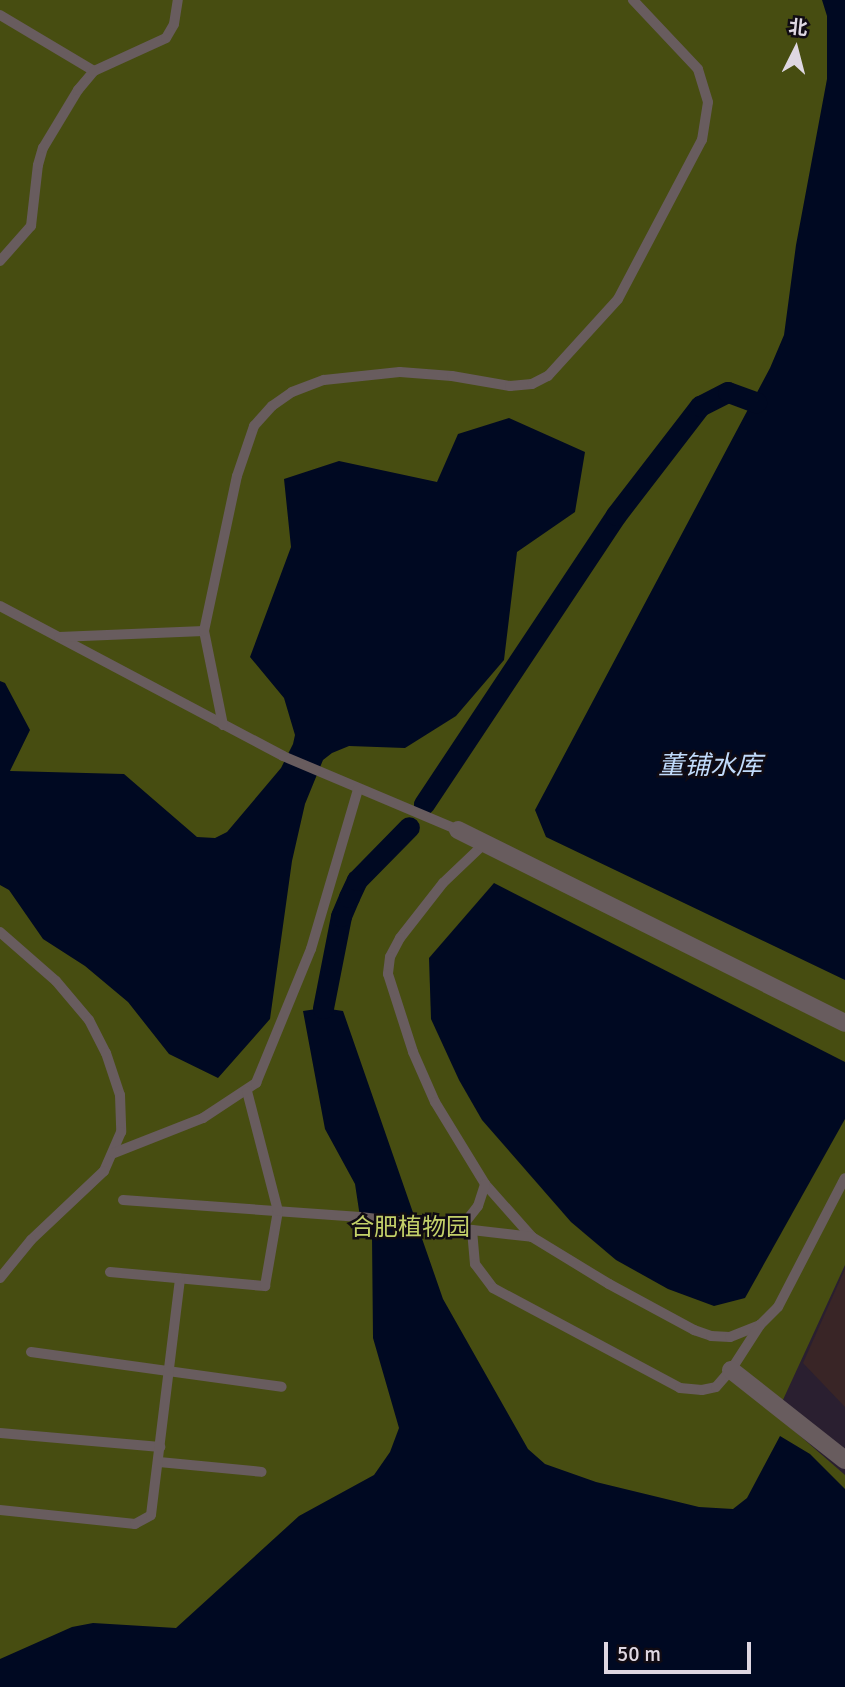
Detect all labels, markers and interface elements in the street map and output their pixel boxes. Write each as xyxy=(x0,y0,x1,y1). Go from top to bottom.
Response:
north arrow xyxy=(761,14,831,84)
text: 北 xyxy=(787,15,809,41)
water label: 董铺水库 xyxy=(658,751,762,783)
park label: 合肥植物园 xyxy=(350,1214,470,1242)
scale bar xyxy=(607,1628,754,1672)
text: 50 m xyxy=(617,1641,661,1667)

